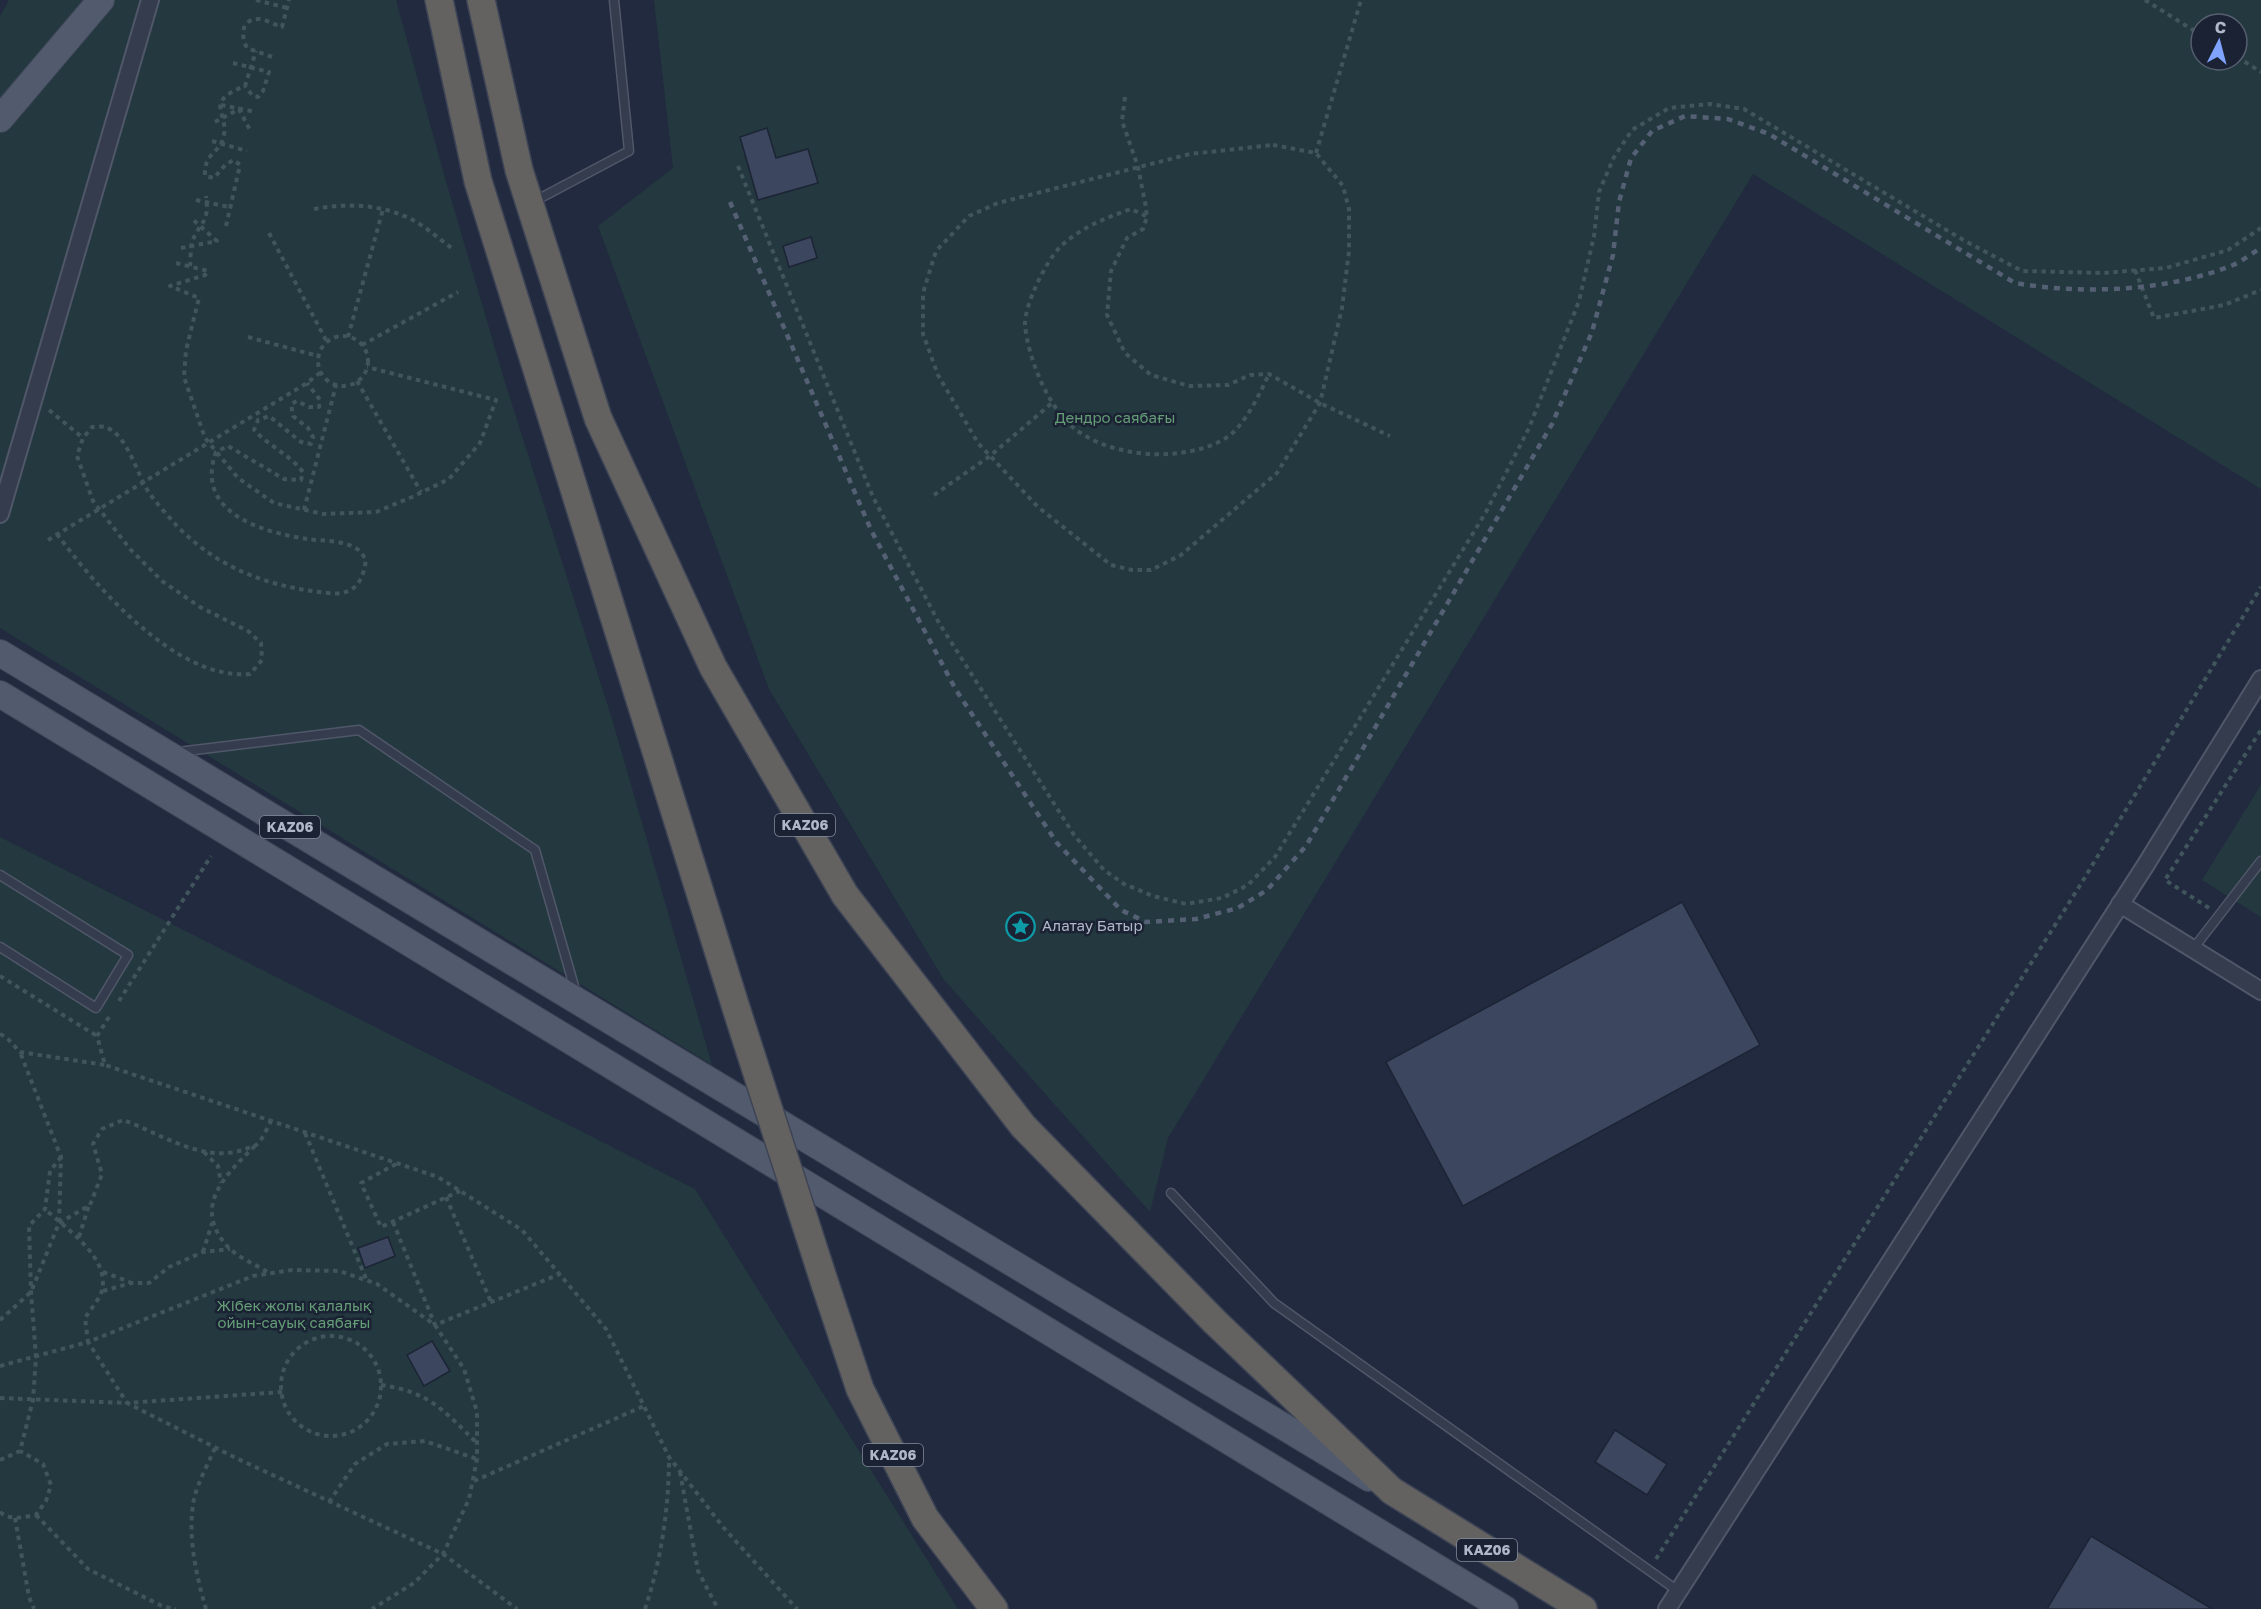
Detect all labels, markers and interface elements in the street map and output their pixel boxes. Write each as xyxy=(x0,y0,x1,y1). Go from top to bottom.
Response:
north arrow xyxy=(2189,12,2249,72)
text: С xyxy=(2214,17,2227,38)
park label: Дендро саябағы xyxy=(1055,408,1175,426)
road number: KАZ06 xyxy=(775,814,835,836)
road number: KАZ06 xyxy=(260,816,320,838)
place icon: Алатау Батыр xyxy=(1005,910,1037,942)
place label: Алатау Батыр xyxy=(1042,916,1143,934)
park label: Жібек жолы қалалық ойын-сауық саябағы xyxy=(216,1296,372,1331)
road number: KАZ06 xyxy=(863,1444,923,1466)
road number: KАZ06 xyxy=(1457,1539,1517,1561)

